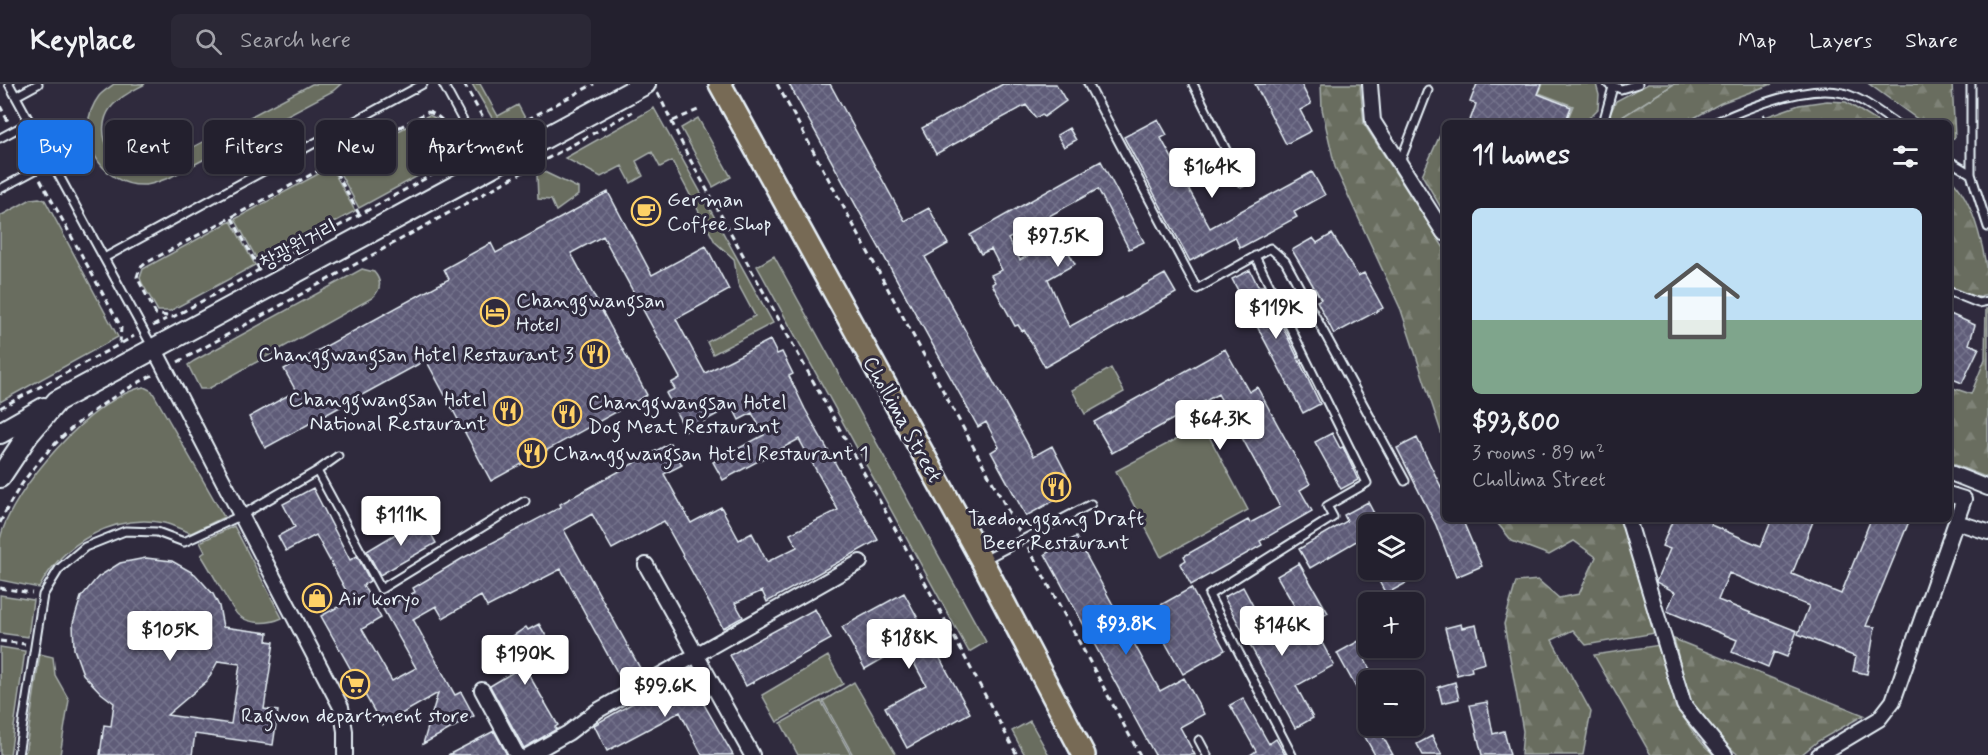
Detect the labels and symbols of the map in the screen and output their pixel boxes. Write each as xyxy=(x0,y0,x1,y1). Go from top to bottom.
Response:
pin: $164K xyxy=(1170,148,1254,199)
place label: German Coffee Shop xyxy=(667,186,772,238)
cafe icon: German Coffee Shop xyxy=(630,195,662,227)
street label: 창광원거리 xyxy=(255,213,342,277)
pin: $97.5K xyxy=(1009,217,1107,268)
place label: Changgwangsan Hotel xyxy=(516,287,665,339)
pin: $119K xyxy=(1234,289,1318,340)
hotel icon: Changgwangsan Hotel xyxy=(479,296,511,328)
restaurant icon: Changgwangsan Hotel Restaurant 3 xyxy=(579,338,611,370)
place label: Changgwangsan Hotel Restaurant 3 xyxy=(258,341,575,371)
street label: Chollima Street xyxy=(856,351,949,488)
place label: Changgwangsan Hotel National Restaurant xyxy=(288,386,487,438)
place label: Changgwangsan Hotel Dog Meat Restaurant xyxy=(588,389,787,443)
restaurant icon: Changgwangsan Hotel National Restaurant xyxy=(492,395,524,427)
restaurant icon: Changgwangsan Hotel Dog Meat Restaurant xyxy=(551,398,583,430)
pin: $64.3K xyxy=(1171,400,1269,451)
restaurant icon: Changgwangsan Hotel Restaurant 1 xyxy=(516,437,548,469)
place label: Changgwangsan Hotel Restaurant 1 xyxy=(553,440,869,470)
restaurant icon: Taedonggang Draft Beer Restaurant xyxy=(1040,471,1072,503)
pin: $111K xyxy=(359,496,443,547)
place label: Taedonggang Draft Beer Restaurant xyxy=(968,505,1144,557)
shop icon: Air koryo xyxy=(301,582,333,614)
place label: Air koryo xyxy=(338,585,420,613)
pin: $93.8K xyxy=(1077,605,1175,656)
pin: $146K xyxy=(1240,606,1324,657)
pin: $105K xyxy=(128,611,212,662)
pin: $188K xyxy=(867,619,951,670)
pin: $190K xyxy=(483,635,567,686)
pin: $99.6K xyxy=(616,667,714,718)
supermarket icon: Ragwon department store xyxy=(339,668,371,700)
place label: Ragwon department store xyxy=(241,702,469,732)

